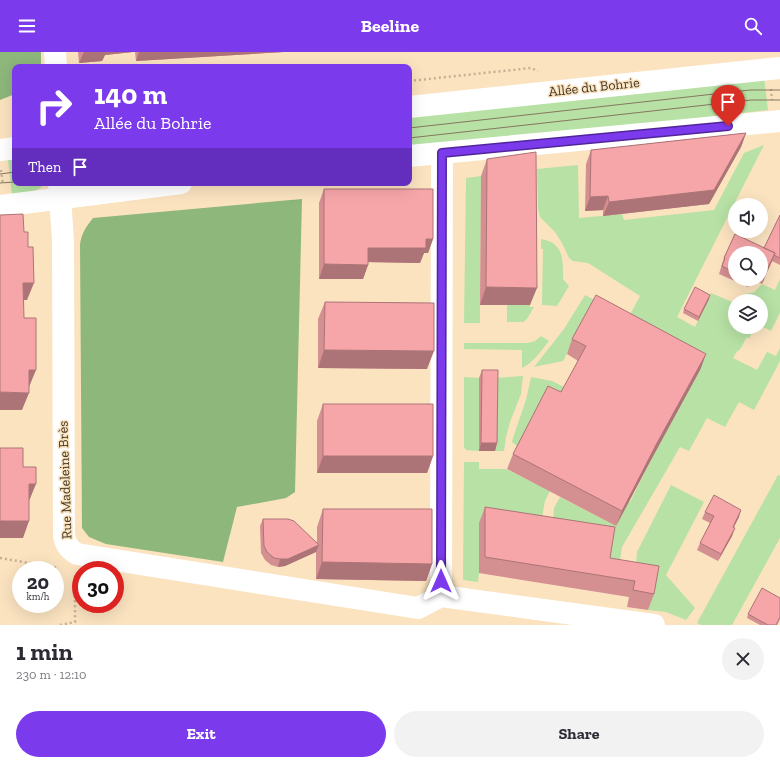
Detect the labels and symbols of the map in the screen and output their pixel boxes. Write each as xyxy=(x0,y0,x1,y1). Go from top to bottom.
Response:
street label: Allée du Bohrie xyxy=(548,74,641,100)
pin xyxy=(711,85,745,126)
street label: Rue Madeleine Brès xyxy=(54,420,76,540)
position arrow xyxy=(420,560,462,602)
speed limit sign: 30 xyxy=(72,561,124,613)

